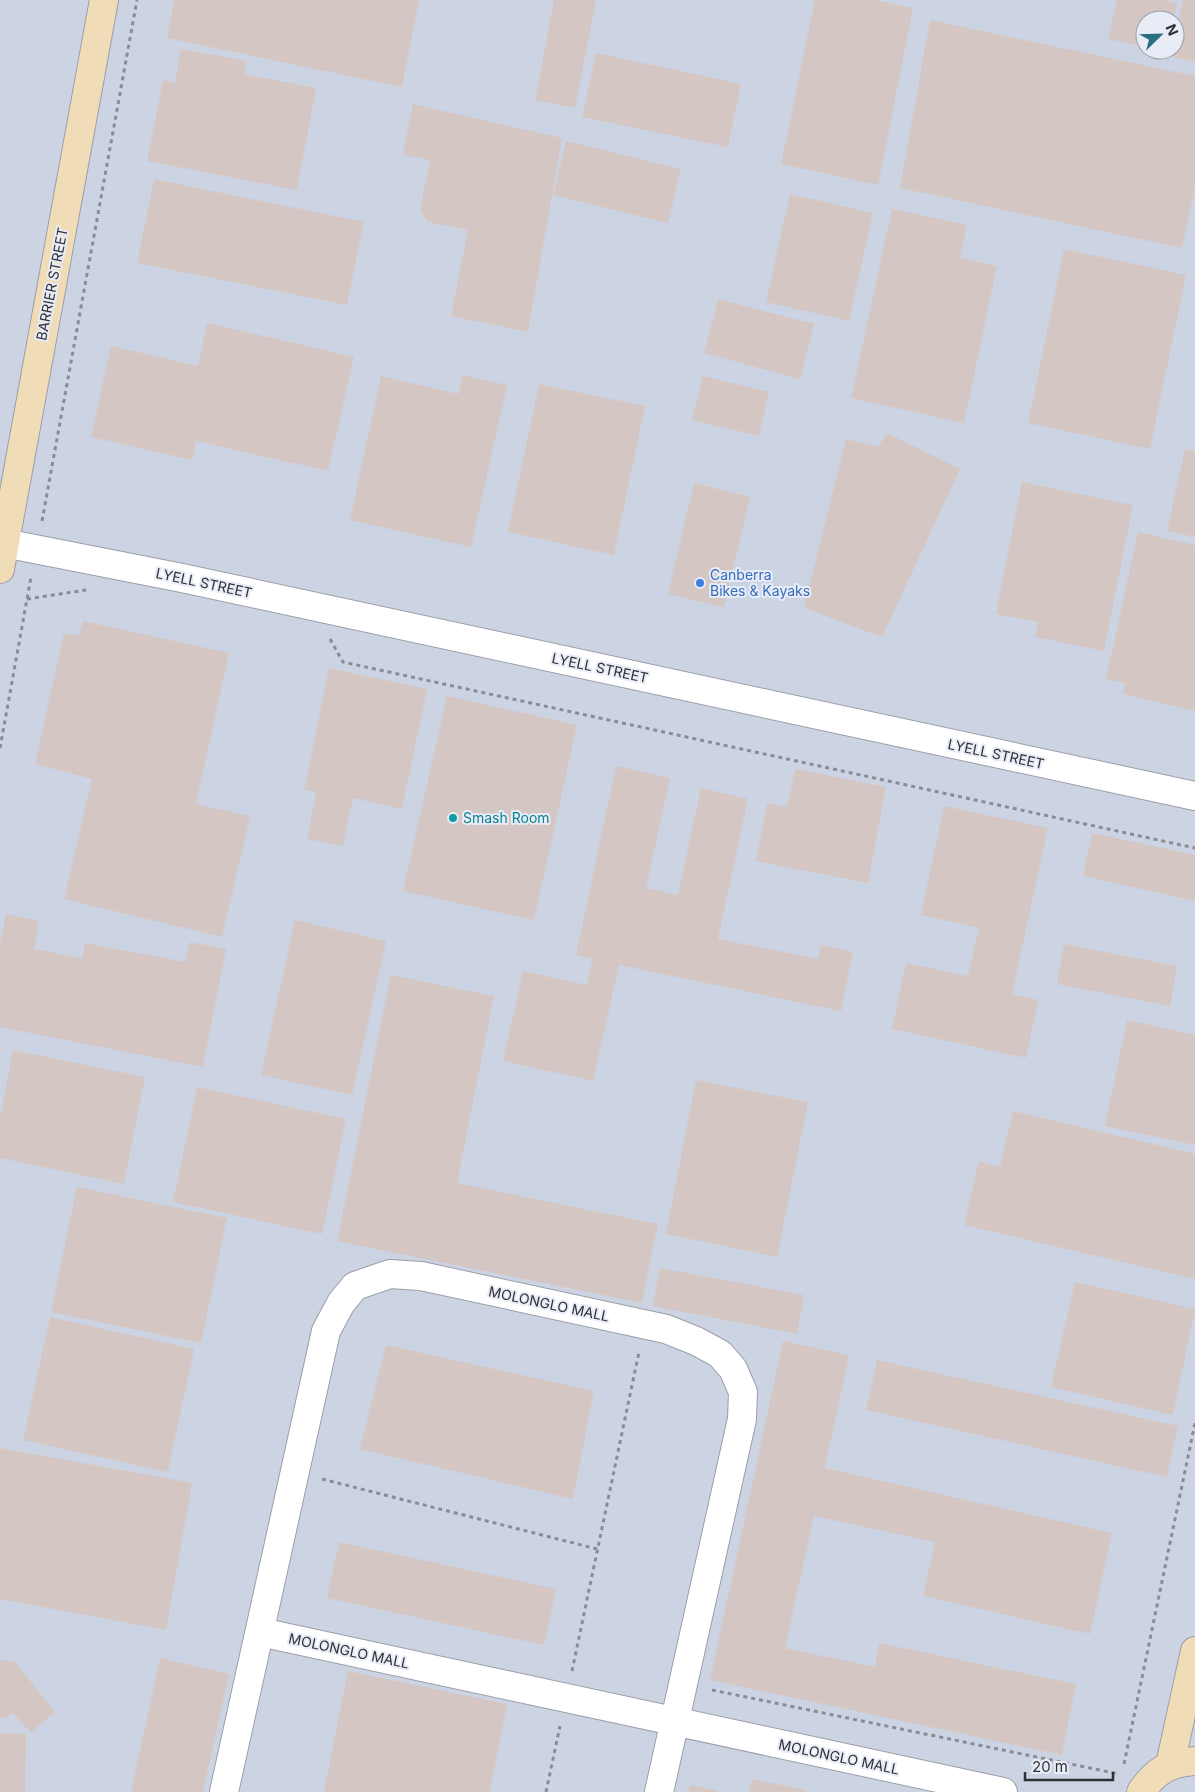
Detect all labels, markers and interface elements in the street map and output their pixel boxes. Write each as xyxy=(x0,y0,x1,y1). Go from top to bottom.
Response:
north arrow xyxy=(1135,10,1185,60)
text: N xyxy=(1163,21,1182,38)
street label: BARRIER STREET xyxy=(32,226,71,342)
street label: LYELL STREET xyxy=(154,564,254,601)
place label: Canberra Bikes & Kayaks xyxy=(710,566,810,599)
marker: Canberra Bikes & Kayaks xyxy=(694,577,706,589)
street label: LYELL STREET xyxy=(550,649,650,686)
street label: LYELL STREET xyxy=(946,735,1046,772)
place label: Smash Room xyxy=(463,809,550,826)
marker: Smash Room xyxy=(447,812,459,824)
street label: MOLONGLO MALL xyxy=(487,1282,611,1325)
street label: MOLONGLO MALL xyxy=(287,1629,411,1672)
street label: MOLONGLO MALL xyxy=(777,1735,901,1778)
scale bar xyxy=(1025,1750,1112,1782)
text: 20 m xyxy=(1032,1757,1068,1776)

